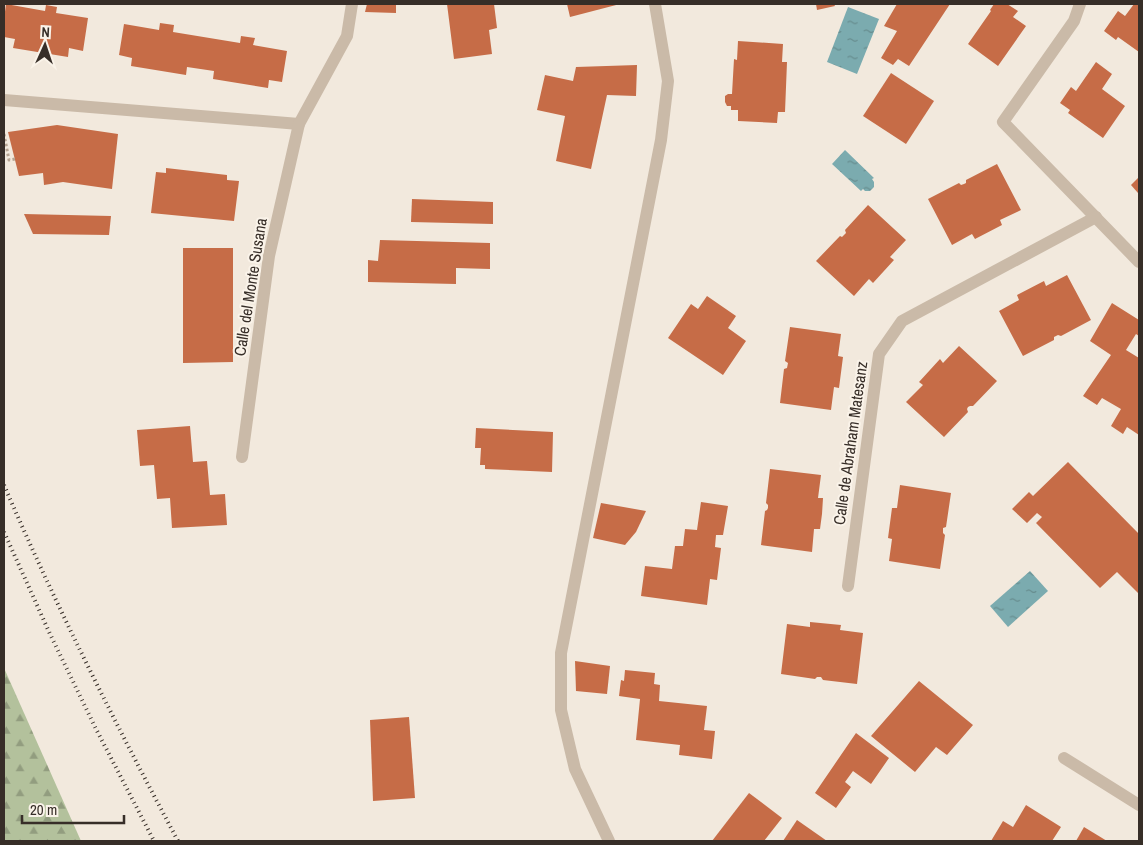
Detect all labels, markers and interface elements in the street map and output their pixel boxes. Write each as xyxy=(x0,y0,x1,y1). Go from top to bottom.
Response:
north arrow xyxy=(20,20,70,70)
text: N xyxy=(41,23,50,41)
street label: Calle del Monte Susana xyxy=(228,216,272,358)
street label: Calle de Abraham Matesanz xyxy=(828,359,872,526)
scale bar xyxy=(22,792,125,824)
text: 20 m xyxy=(30,799,57,820)

